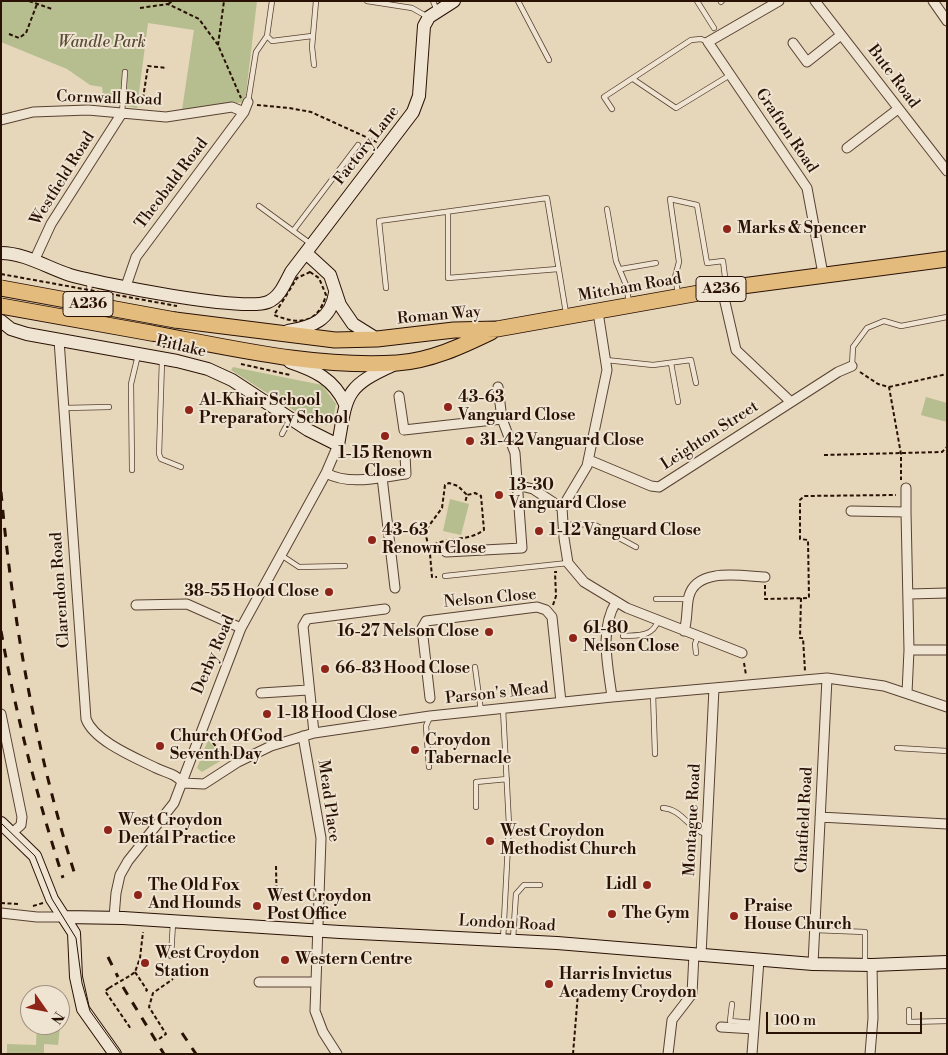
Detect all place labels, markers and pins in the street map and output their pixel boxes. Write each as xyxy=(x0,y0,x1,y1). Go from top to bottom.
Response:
place label: Marks & Spencer xyxy=(737,219,867,239)
marker: Marks & Spencer xyxy=(721,223,733,235)
place label: 43-63 Vanguard Close xyxy=(458,388,576,426)
place label: Al-Khair School Preparatory School xyxy=(199,391,348,429)
marker: 43-63 Vanguard Close xyxy=(442,401,454,413)
marker: Al-Khair School Preparatory School xyxy=(183,404,195,416)
marker: 1-15 Renown Close xyxy=(379,430,391,442)
place label: 31-42 Vanguard Close xyxy=(480,431,644,451)
marker: 31-42 Vanguard Close xyxy=(464,435,476,447)
place label: 1-15 Renown Close xyxy=(338,444,432,482)
place label: 13-30 Vanguard Close xyxy=(509,476,627,514)
marker: 13-30 Vanguard Close xyxy=(493,489,505,501)
place label: 43-63 Renown Close xyxy=(382,521,486,559)
place label: 1-12 Vanguard Close xyxy=(549,521,701,541)
marker: 1-12 Vanguard Close xyxy=(533,525,545,537)
marker: 43-63 Renown Close xyxy=(366,534,378,546)
place label: 38-55 Hood Close xyxy=(184,582,319,602)
marker: 38-55 Hood Close xyxy=(323,586,335,598)
place label: 61-80 Nelson Close xyxy=(583,619,679,657)
place label: 16-27 Nelson Close xyxy=(337,622,479,642)
marker: 16-27 Nelson Close xyxy=(483,626,495,638)
marker: 61-80 Nelson Close xyxy=(567,632,579,644)
place label: 66-83 Hood Close xyxy=(335,659,470,679)
marker: 66-83 Hood Close xyxy=(319,663,331,675)
place label: 1-18 Hood Close xyxy=(277,704,397,724)
marker: 1-18 Hood Close xyxy=(261,708,273,720)
place label: Church Of God Seventh Day xyxy=(170,727,283,765)
place label: Croydon Tabernacle xyxy=(425,731,511,769)
marker: Church Of God Seventh Day xyxy=(154,740,166,752)
marker: Croydon Tabernacle xyxy=(409,744,421,756)
place label: West Croydon Dental Practice xyxy=(118,811,236,849)
place label: West Croydon Methodist Church xyxy=(500,822,636,860)
marker: West Croydon Dental Practice xyxy=(102,824,114,836)
marker: West Croydon Methodist Church xyxy=(484,835,496,847)
place label: Lidl xyxy=(606,875,637,895)
place label: The Old Fox And Hounds xyxy=(148,876,241,914)
marker: Lidl xyxy=(641,879,653,891)
place label: West Croydon Post Office xyxy=(267,887,371,925)
marker: The Old Fox And Hounds xyxy=(132,889,144,901)
place label: Praise House Church xyxy=(744,897,852,935)
marker: West Croydon Post Office xyxy=(251,900,263,912)
place label: The Gym xyxy=(622,904,690,924)
marker: The Gym xyxy=(606,908,618,920)
marker: Praise House Church xyxy=(728,910,740,922)
place label: West Croydon Station xyxy=(155,944,259,982)
place label: Western Centre xyxy=(295,950,412,970)
marker: Western Centre xyxy=(279,954,291,966)
marker: West Croydon Station xyxy=(139,957,151,969)
place label: Harris Invictus Academy Croydon xyxy=(559,965,697,1003)
marker: Harris Invictus Academy Croydon xyxy=(543,978,555,990)

